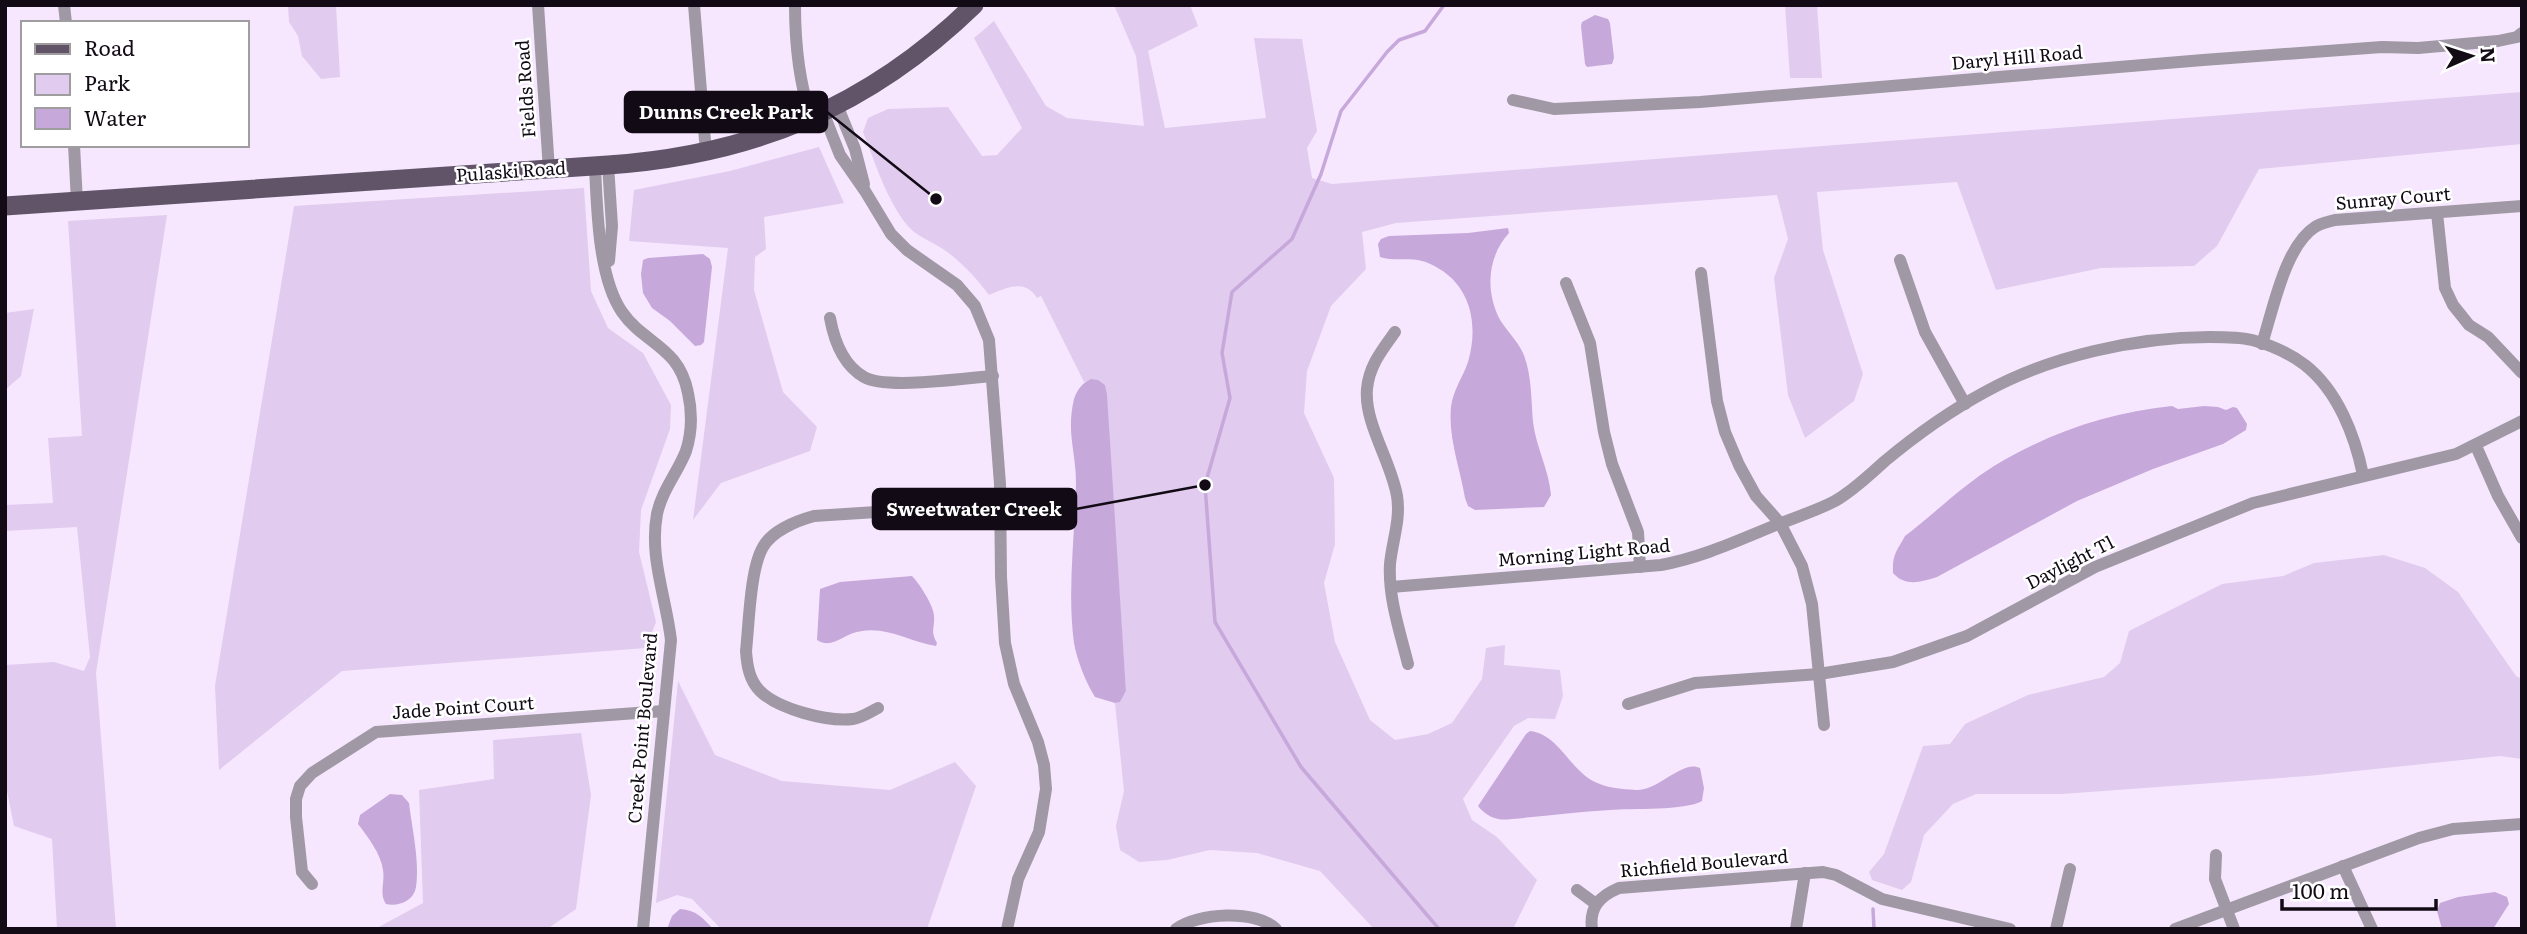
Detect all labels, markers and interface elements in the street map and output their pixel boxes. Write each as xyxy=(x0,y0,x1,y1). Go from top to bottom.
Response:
legend xyxy=(21,21,248,147)
north arrow xyxy=(2436,21,2506,91)
text: Road xyxy=(84,31,135,62)
street label: Daryl Hill Road xyxy=(1950,37,2084,76)
street label: Fields Road xyxy=(508,39,541,139)
text: N xyxy=(2475,46,2503,64)
text: Park xyxy=(84,66,130,97)
callout: Dunns Creek Park xyxy=(625,92,827,132)
text: Dunns Creek Park xyxy=(639,97,813,125)
text: Water xyxy=(84,101,146,132)
street label: Pulaski Road xyxy=(455,153,567,188)
street label: Sunray Court xyxy=(2334,179,2452,216)
callout: Sweetwater Creek xyxy=(873,489,1076,529)
text: Sweetwater Creek xyxy=(886,494,1062,522)
street label: Daylight Tl xyxy=(2021,528,2118,595)
street label: Morning Light Road xyxy=(1496,531,1671,573)
street label: Creek Point Boulevard xyxy=(620,631,663,824)
street label: Jade Point Court xyxy=(391,688,536,725)
street label: Richfield Boulevard xyxy=(1619,842,1789,883)
scale bar xyxy=(2282,867,2436,911)
text: 100 m xyxy=(2292,874,2349,905)

